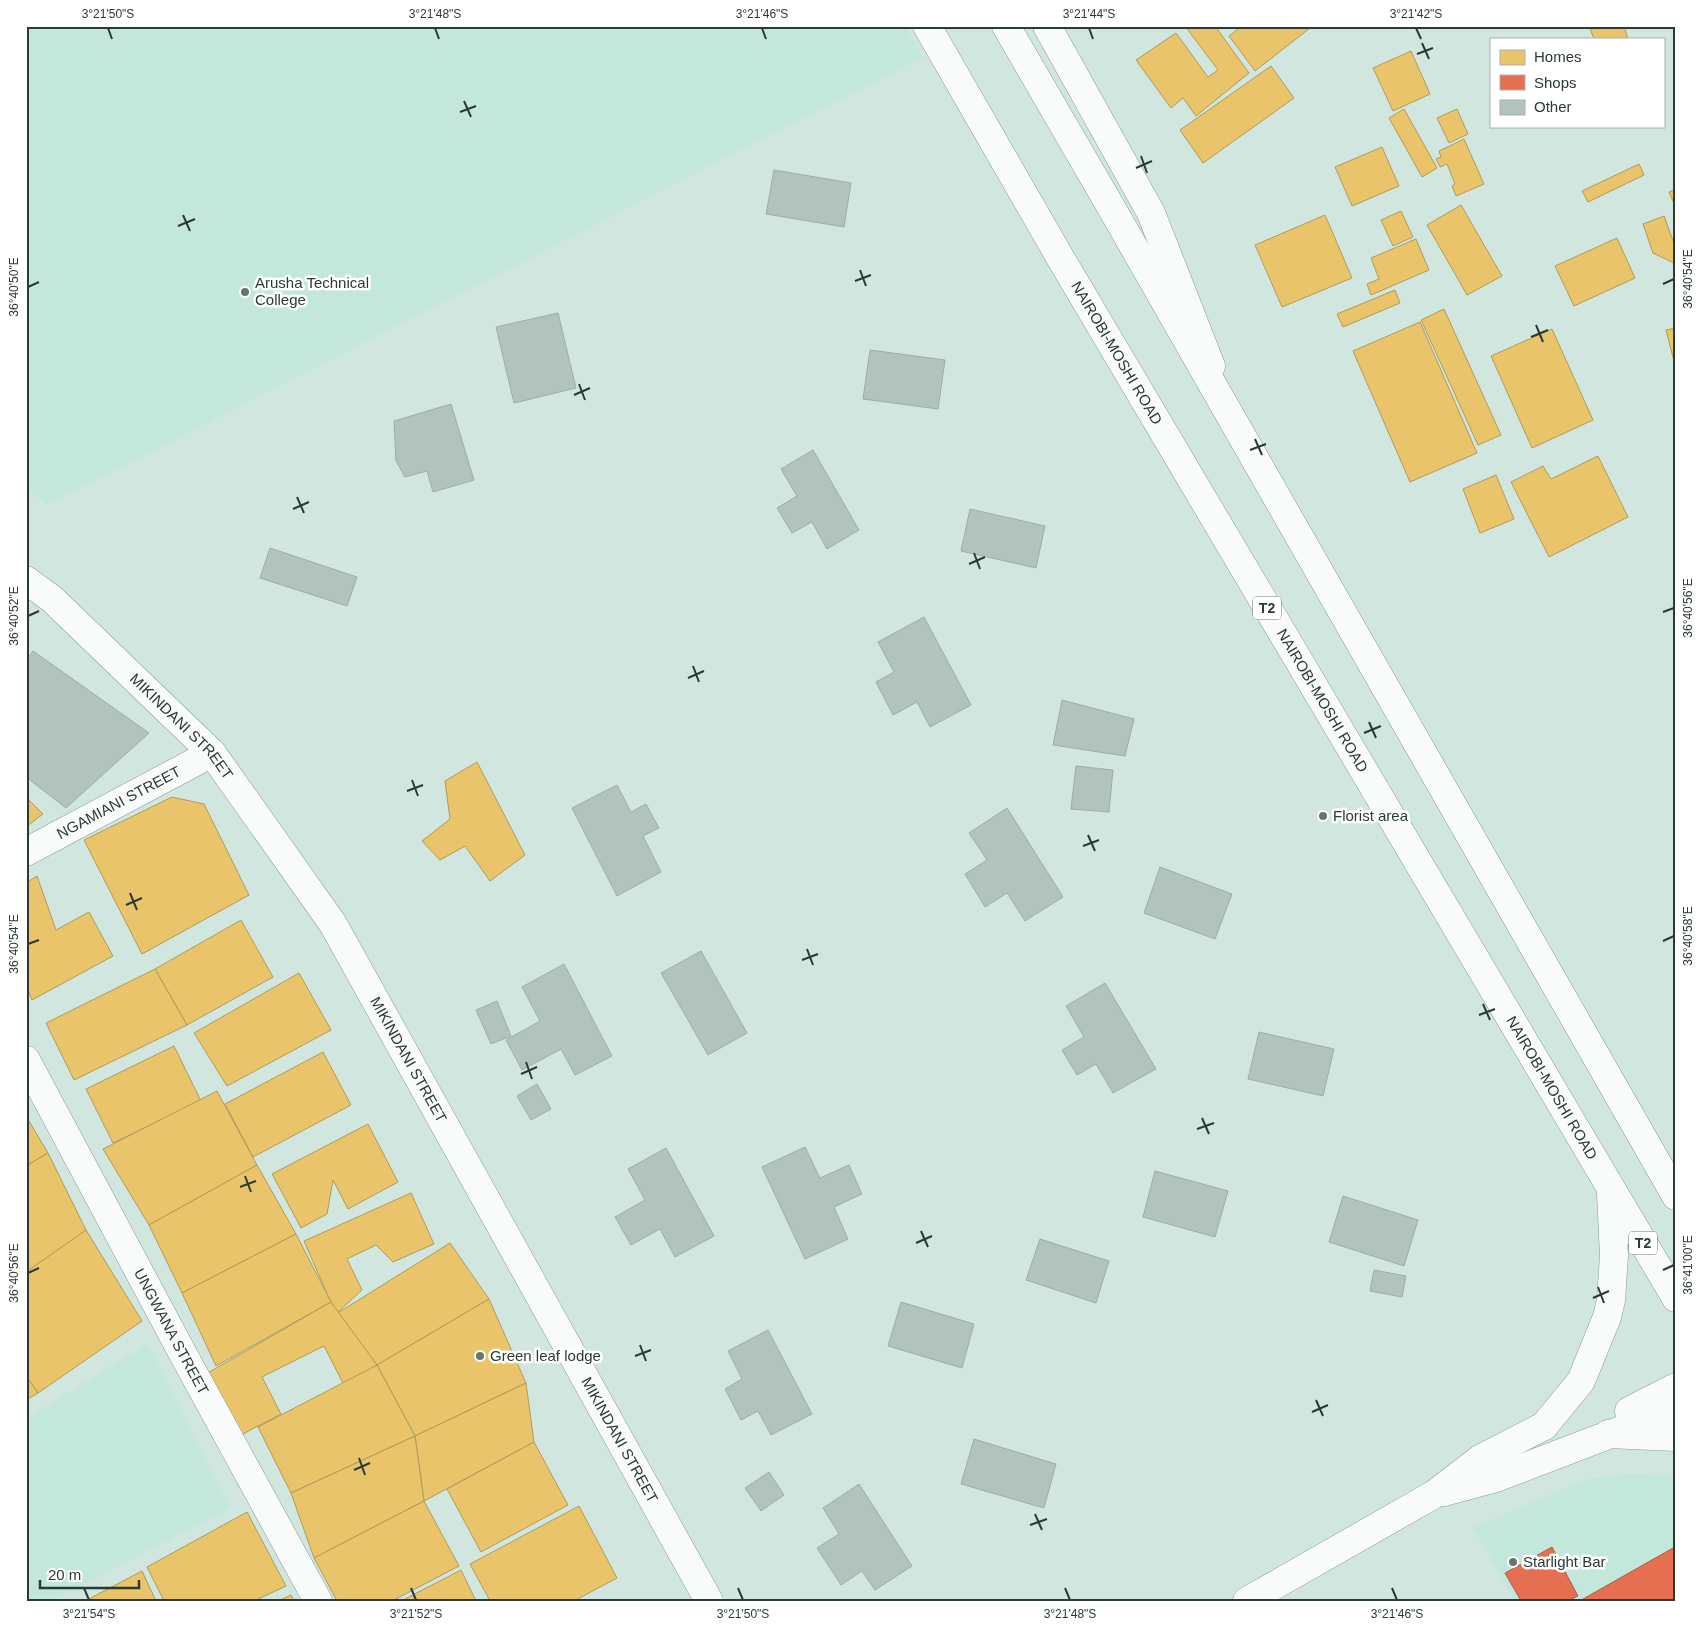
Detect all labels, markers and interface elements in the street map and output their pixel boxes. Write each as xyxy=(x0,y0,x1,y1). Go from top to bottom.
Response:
text: 3°21'50"S xyxy=(82,7,134,21)
text: 3°21'48"S xyxy=(409,7,461,21)
text: 3°21'46"S xyxy=(736,7,788,21)
text: 3°21'44"S xyxy=(1063,7,1115,21)
text: 3°21'42"S xyxy=(1390,7,1442,21)
legend xyxy=(1490,38,1664,128)
text: Homes xyxy=(1534,48,1582,65)
text: Shops xyxy=(1534,74,1577,91)
text: Other xyxy=(1534,98,1572,115)
text: 36°40'54"E xyxy=(1681,249,1695,309)
text: 36°40'50"E xyxy=(7,257,21,317)
place label: Arusha Technical College xyxy=(255,274,369,308)
street label: NAIROBI-MOSHI ROAD xyxy=(1068,278,1166,428)
marker: Arusha Technical College xyxy=(239,286,251,298)
text: 36°40'56"E xyxy=(1681,578,1695,638)
text: 36°40'52"E xyxy=(7,586,21,646)
road number: T2 xyxy=(1253,596,1281,620)
street label: NAIROBI-MOSHI ROAD xyxy=(1274,626,1372,775)
street label: MIKINDANI STREET xyxy=(127,670,237,782)
street label: NGAMIANI STREET xyxy=(54,762,183,842)
place label: Florist area xyxy=(1333,807,1409,824)
marker: Florist area xyxy=(1317,810,1329,822)
text: 36°40'58"E xyxy=(1681,906,1695,966)
text: 36°40'54"E xyxy=(7,914,21,974)
street label: MIKINDANI STREET xyxy=(367,994,450,1125)
street label: NAIROBI-MOSHI ROAD xyxy=(1503,1013,1601,1162)
road number: T2 xyxy=(1629,1232,1657,1254)
text: 36°41'00"E xyxy=(1681,1235,1695,1295)
text: 36°40'56"E xyxy=(7,1243,21,1303)
street label: UNGWANA STREET xyxy=(131,1266,212,1397)
place label: Green leaf lodge xyxy=(490,1347,601,1364)
marker: Green leaf lodge xyxy=(474,1350,486,1362)
street label: MIKINDANI STREET xyxy=(578,1374,662,1506)
place label: Starlight Bar xyxy=(1523,1553,1606,1570)
marker: Starlight Bar xyxy=(1507,1556,1519,1568)
scale bar xyxy=(40,1557,139,1589)
text: 20 m xyxy=(48,1566,81,1583)
text: 3°21'54"S xyxy=(63,1607,115,1621)
text: 3°21'52"S xyxy=(390,1607,442,1621)
text: 3°21'50"S xyxy=(717,1607,769,1621)
text: 3°21'48"S xyxy=(1044,1607,1096,1621)
text: 3°21'46"S xyxy=(1371,1607,1423,1621)

